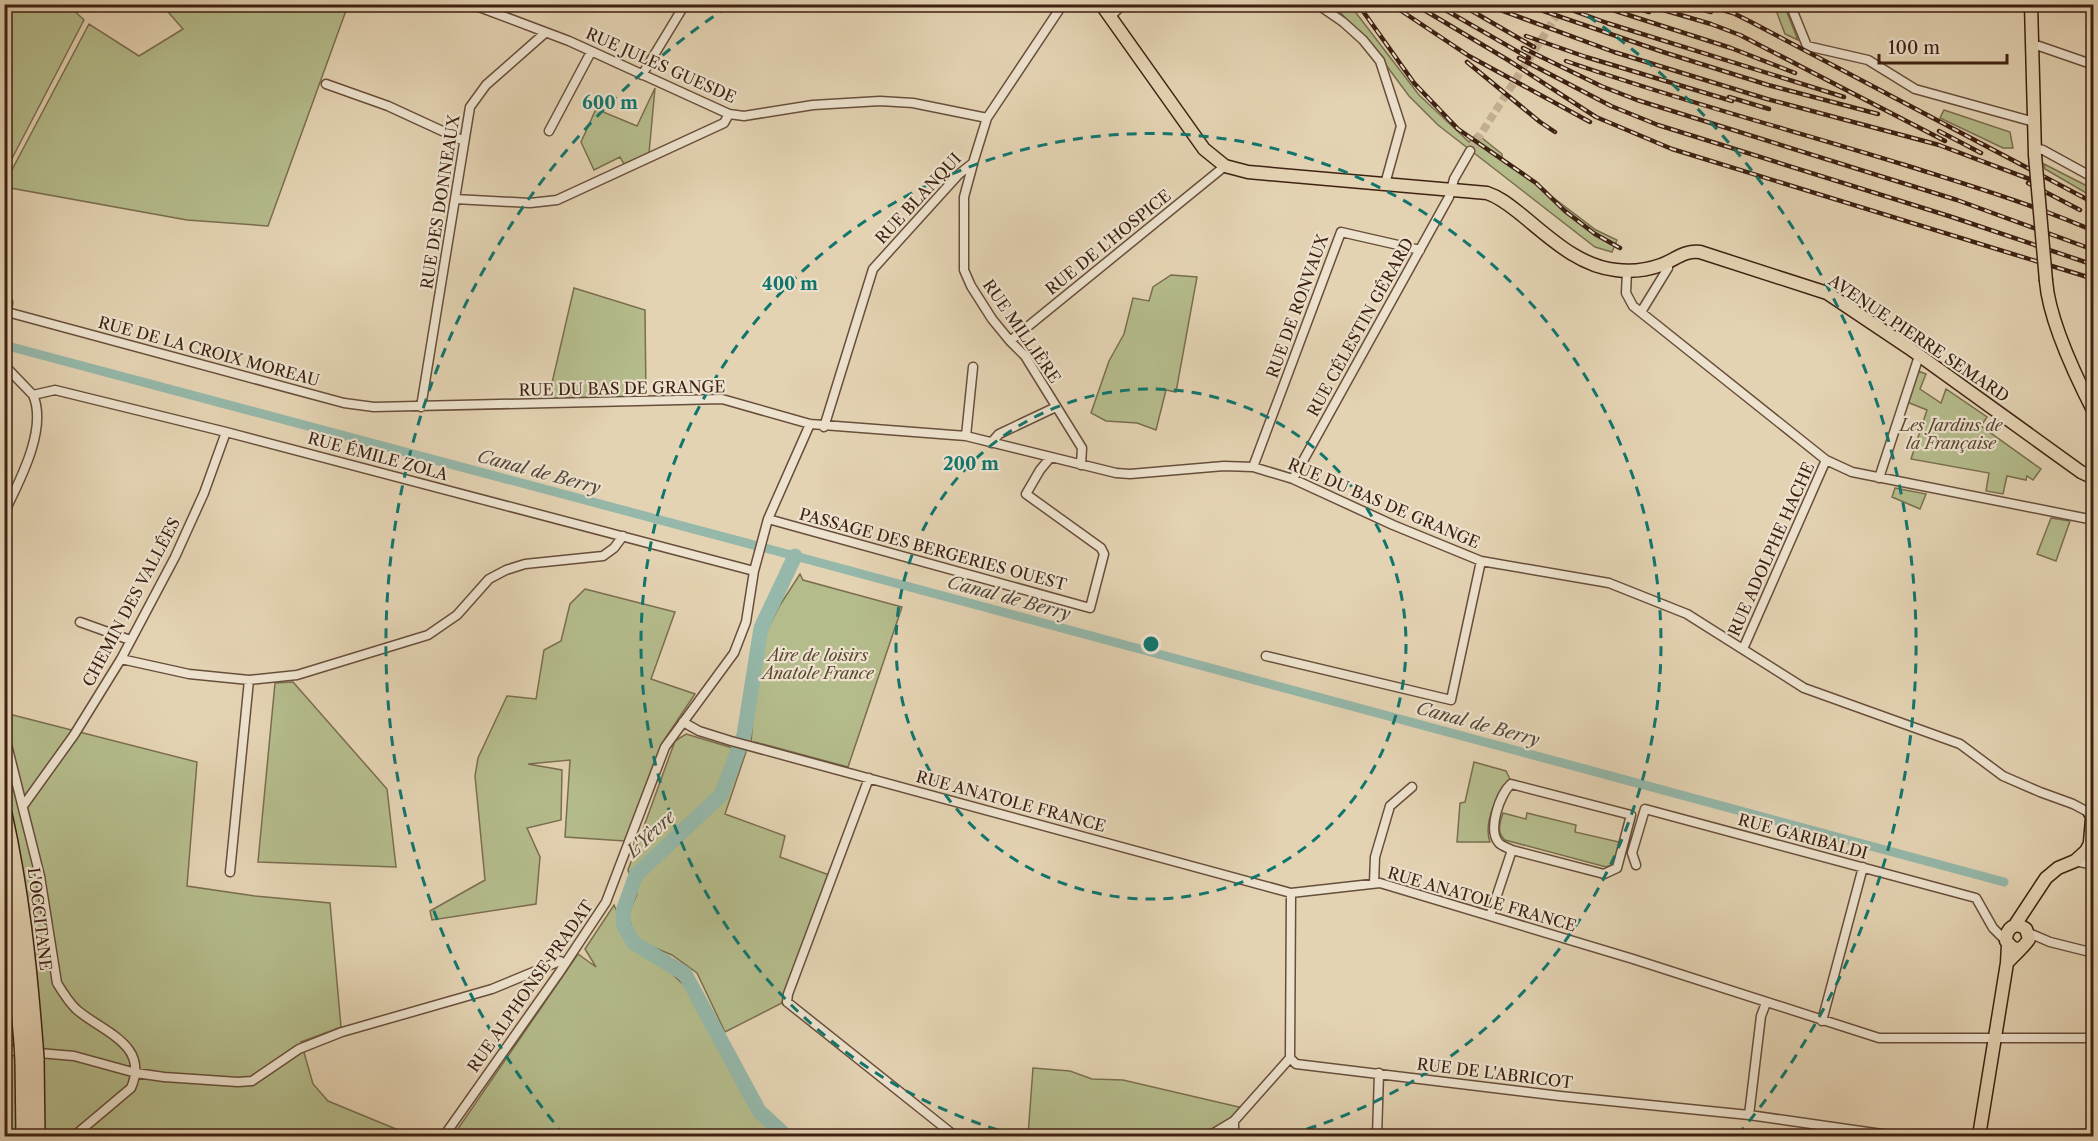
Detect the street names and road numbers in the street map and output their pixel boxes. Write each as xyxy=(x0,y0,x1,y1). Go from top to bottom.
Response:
street label: RUE JULES GUESDE xyxy=(583,23,739,107)
street label: RUE DES DONNEAUX xyxy=(416,113,464,291)
street label: RUE BLANQUI xyxy=(871,148,965,248)
street label: RUE DE L'HOSPICE xyxy=(1041,185,1175,299)
street label: RUE DE RONVAUX xyxy=(1262,231,1332,381)
street label: RUE CÉLESTIN GÉRARD xyxy=(1302,234,1418,420)
street label: AVENUE PIERRE SEMARD xyxy=(1824,269,2013,406)
street label: RUE MILLIÈRE xyxy=(979,275,1065,387)
street label: RUE DE LA CROIX MOREAU xyxy=(96,312,322,390)
street label: RUE DU BAS DE GRANGE xyxy=(519,376,725,400)
street label: RUE ÉMILE ZOLA xyxy=(306,428,451,485)
street label: RUE DU BAS DE GRANGE xyxy=(1285,453,1483,553)
street label: RUE ADOLPHE HACHE xyxy=(1724,459,1818,639)
street label: PASSAGE DES BERGERIES OUEST xyxy=(797,504,1069,594)
street label: CHEMIN DES VALLÉES xyxy=(78,514,184,690)
street label: RUE ANATOLE FRANCE xyxy=(914,766,1108,836)
street label: RUE GARIBALDI xyxy=(1736,809,1870,863)
street label: RUE ANATOLE FRANCE xyxy=(1385,862,1579,936)
street label: L'OCCITANE xyxy=(24,866,56,972)
street label: RUE ALPHONSE PRADAT xyxy=(463,896,597,1076)
street label: RUE DE L'ABRICOT xyxy=(1416,1054,1574,1092)

